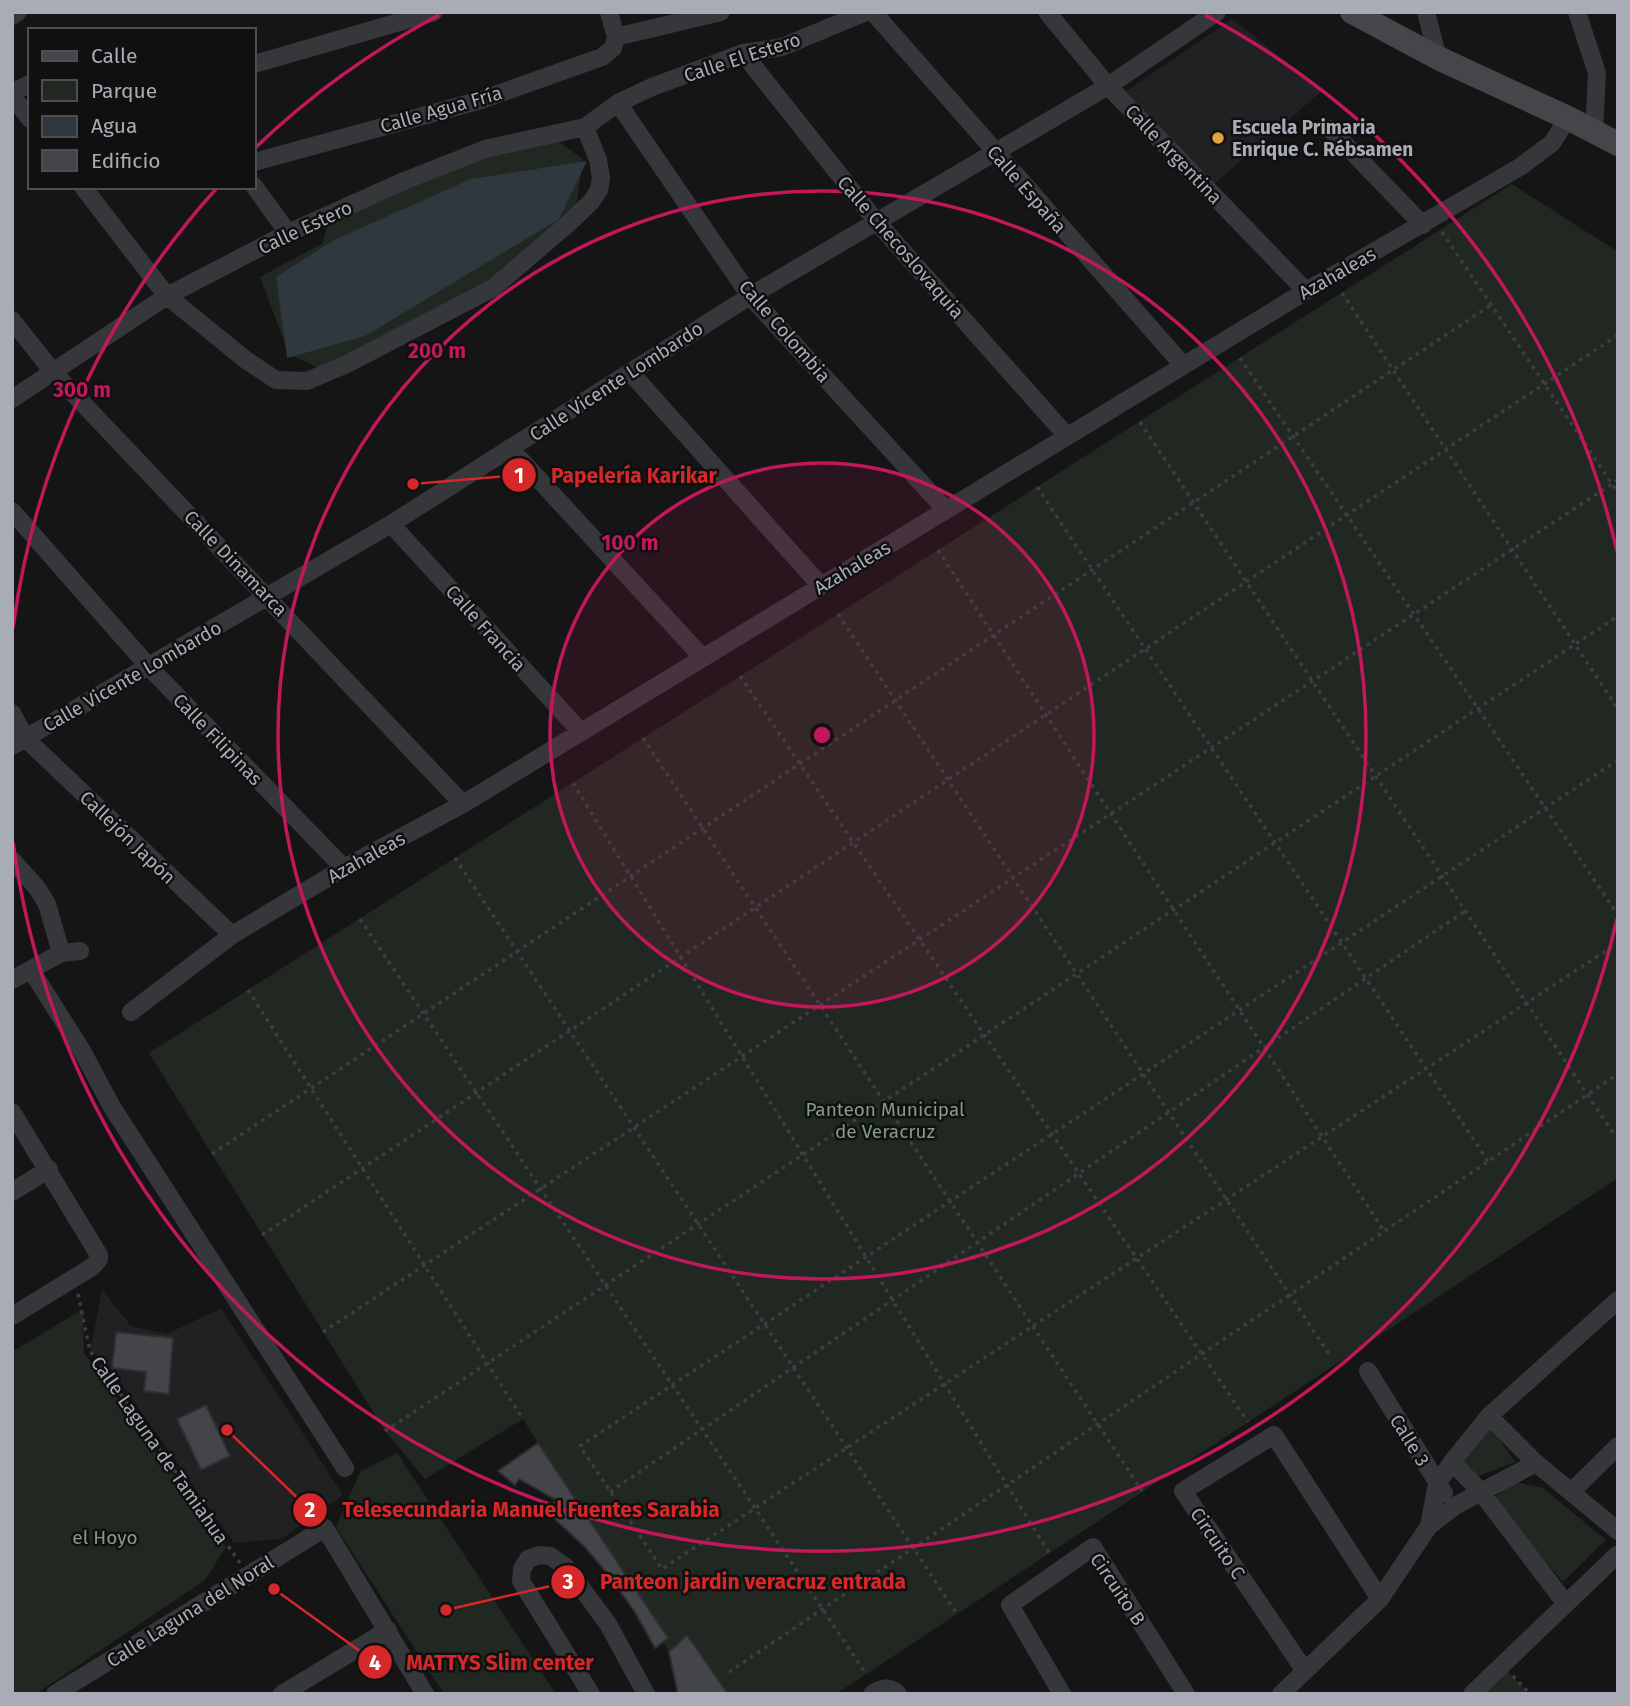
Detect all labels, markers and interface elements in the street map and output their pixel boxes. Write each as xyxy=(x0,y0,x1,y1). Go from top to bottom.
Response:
legend xyxy=(28,28,256,189)
street label: Calle El Estero xyxy=(681,28,803,87)
text: Calle xyxy=(91,43,137,69)
text: Parque xyxy=(91,78,157,104)
street label: Calle Agua Fría xyxy=(378,81,505,138)
street label: Calle Argentina xyxy=(1120,100,1227,209)
text: Agua xyxy=(91,113,137,139)
place label: Escuela Primaria Enrique C. Rébsamen xyxy=(1232,116,1413,161)
marker: Escuela Primaria Enrique C. Rébsamen xyxy=(1210,130,1226,146)
street label: Calle España xyxy=(982,141,1071,238)
text: Edificio xyxy=(91,148,161,174)
street label: Calle Checoslovaquia xyxy=(832,171,969,323)
street label: Calle Estero xyxy=(255,196,356,259)
street label: Azahaleas xyxy=(1295,242,1380,305)
street label: Calle Colombia xyxy=(734,275,835,387)
street label: Calle Vicente Lombardo xyxy=(525,317,707,446)
text: 200 m xyxy=(408,338,466,364)
text: 300 m xyxy=(52,377,111,403)
callout: Papelería Karikar xyxy=(502,454,730,496)
text: 1 xyxy=(514,463,524,489)
text: Papelería Karikar xyxy=(551,463,718,489)
street label: Calle Dinamarca xyxy=(179,505,292,621)
text: 100 m xyxy=(601,530,659,556)
street label: Azahaleas xyxy=(810,536,895,599)
street label: Calle Francia xyxy=(441,580,531,676)
street label: Calle Vicente Lombardo xyxy=(39,616,226,737)
street label: Calle Filipinas xyxy=(168,689,267,790)
centre of rings xyxy=(810,723,834,747)
street label: Callejón Japón xyxy=(75,786,180,889)
street label: Azahaleas xyxy=(323,827,409,888)
park label: Panteon Municipal de Veracruz xyxy=(805,1098,965,1143)
street label: Calle Laguna de Tamiahua xyxy=(86,1352,233,1549)
street label: Calle 3 xyxy=(1385,1410,1434,1470)
callout: Telesecundaria Manuel Fuentes Sarabia xyxy=(293,1489,733,1531)
text: 2 xyxy=(305,1497,316,1523)
text: Telesecundaria Manuel Fuentes Sarabia xyxy=(342,1497,720,1523)
street label: Circuito C xyxy=(1185,1503,1250,1584)
park label: el Hoyo xyxy=(72,1526,138,1549)
street label: Circuito B xyxy=(1085,1549,1150,1630)
street label: Calle Laguna del Noral xyxy=(103,1550,278,1672)
callout: Panteon jardin veracruz entrada xyxy=(551,1561,920,1603)
text: 3 xyxy=(562,1569,574,1595)
text: Panteon jardin veracruz entrada xyxy=(600,1569,906,1595)
callout: MATTYS Slim center xyxy=(358,1641,608,1683)
text: 4 xyxy=(369,1650,381,1676)
text: MATTYS Slim center xyxy=(406,1650,594,1676)

